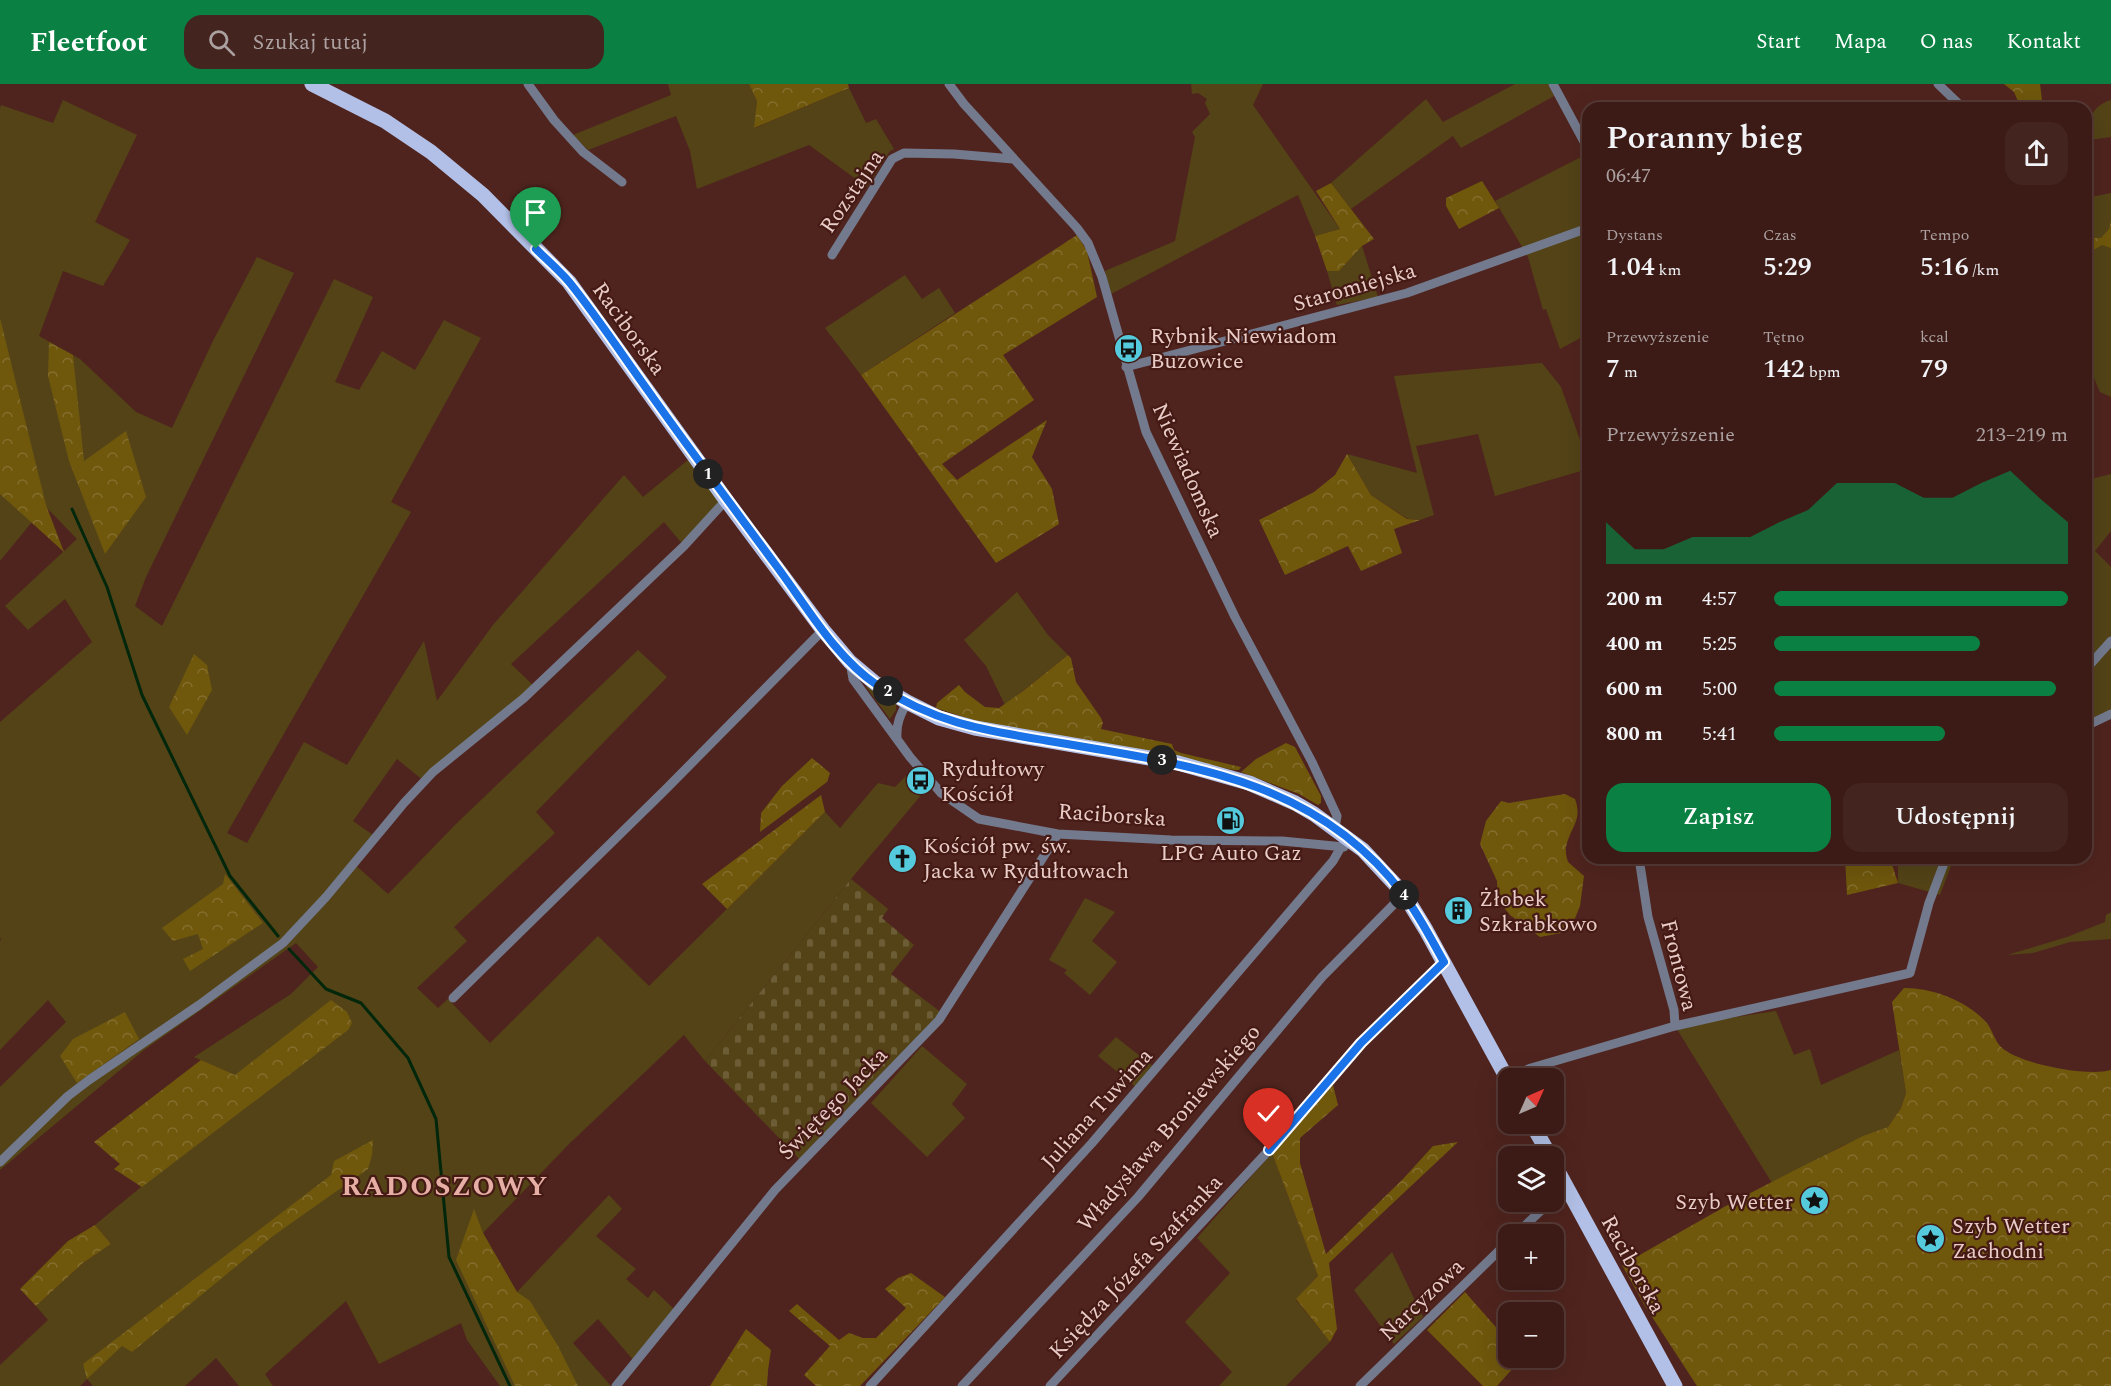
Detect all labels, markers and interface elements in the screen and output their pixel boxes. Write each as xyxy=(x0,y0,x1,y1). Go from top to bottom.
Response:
search box xyxy=(184,15,604,69)
text: Fleetfoot xyxy=(30,21,148,64)
icon: search xyxy=(205,26,238,59)
text: Szukaj tutaj xyxy=(253,26,368,59)
text: Start xyxy=(1756,26,1801,58)
text: Mapa xyxy=(1834,26,1887,58)
text: O nas xyxy=(1920,26,1973,58)
text: Kontakt xyxy=(2006,26,2081,58)
text: Poranny bieg xyxy=(1606,113,1803,163)
button: share xyxy=(2005,122,2068,185)
street label: Rozstajna xyxy=(812,143,893,240)
text: 06:47 xyxy=(1606,161,1651,191)
pin xyxy=(510,187,561,249)
icon: arrive xyxy=(519,196,552,229)
text: Dystans xyxy=(1606,223,1663,247)
text: Czas xyxy=(1763,223,1797,247)
text: Tempo xyxy=(1920,223,1969,247)
text: 1.04 xyxy=(1606,247,1655,287)
text: 5:29 xyxy=(1763,247,1812,287)
text: 5:16 xyxy=(1920,247,1969,287)
street label: Staromiejska xyxy=(1289,254,1420,321)
text: km xyxy=(1655,258,1681,282)
text: /km xyxy=(1969,258,1999,282)
street label: Raciborska xyxy=(584,275,674,383)
place label: Rybnik Niewiadom Buzowice xyxy=(1150,320,1337,378)
text: Przewyższenie xyxy=(1606,325,1709,349)
text: Tętno xyxy=(1763,325,1805,349)
text: kcal xyxy=(1920,325,1949,349)
bus stop icon: Rybnik Niewiadom Buzowice xyxy=(1113,332,1145,364)
text: 7 xyxy=(1606,349,1620,389)
text: 142 xyxy=(1763,349,1805,389)
text: 79 xyxy=(1920,349,1948,389)
text: m xyxy=(1620,360,1638,384)
text: bpm xyxy=(1805,360,1841,384)
street label: Niewiadomska xyxy=(1143,398,1232,544)
text: Przewyższenie xyxy=(1606,420,1735,450)
text: 213–219 m xyxy=(1976,420,2068,450)
pin: 1 xyxy=(693,459,723,489)
text: 1 xyxy=(704,462,712,486)
text: 200 m xyxy=(1606,584,1663,614)
text: 4:57 xyxy=(1702,584,1737,614)
text: 400 m xyxy=(1606,629,1663,659)
text: 5:25 xyxy=(1702,629,1737,659)
text: 600 m xyxy=(1606,674,1663,704)
text: 5:00 xyxy=(1702,674,1737,704)
pin: 2 xyxy=(873,676,903,706)
text: 2 xyxy=(884,679,892,703)
text: 800 m xyxy=(1606,719,1663,749)
text: 5:41 xyxy=(1702,719,1737,749)
pin: 3 xyxy=(1147,745,1177,775)
text: 3 xyxy=(1158,748,1166,772)
place label: Rydułtowy Kościół xyxy=(941,753,1045,811)
bus stop icon: Rydułtowy Kościół xyxy=(904,765,936,797)
button: Zapisz xyxy=(1606,783,1831,852)
button: Udostępnij xyxy=(1843,783,2068,852)
street label: Raciborska xyxy=(1057,795,1167,836)
fuel station icon: LPG Auto Gaz xyxy=(1215,804,1247,836)
place label: Kościół pw. św. Jacka w Rydułtowach xyxy=(923,830,1129,888)
place label: LPG Auto Gaz xyxy=(1160,837,1302,870)
church icon: Kościół pw. św. Jacka w Rydułtowach xyxy=(886,842,918,874)
pin: 4 xyxy=(1389,880,1419,910)
text: 4 xyxy=(1400,883,1408,907)
place label: Żłobek Szkrabkowo xyxy=(1479,883,1598,941)
building icon: Żłobek Szkrabkowo xyxy=(1442,895,1474,927)
street label: Frontowa xyxy=(1651,916,1706,1015)
street label: Władysława Broniewskiego xyxy=(1070,1017,1269,1239)
street label: Świętego Jacka xyxy=(771,1040,896,1168)
street label: Juliana Tuwima xyxy=(1033,1041,1161,1177)
north arrow xyxy=(1498,1068,1564,1134)
map controls xyxy=(1498,1068,1564,1368)
pin xyxy=(1243,1088,1294,1150)
icon: check xyxy=(1252,1097,1285,1130)
button: layers xyxy=(1498,1146,1564,1212)
district label: RADOSZOWY xyxy=(341,1165,549,1208)
street label: Księdza Józefa Szafranka xyxy=(1042,1167,1231,1367)
place icon: Szyb Wetter xyxy=(1798,1185,1830,1217)
place label: Szyb Wetter xyxy=(1675,1186,1793,1219)
street label: Raciborska xyxy=(1592,1209,1673,1320)
place label: Szyb Wetter Zachodni xyxy=(1952,1210,2070,1268)
place icon: Szyb Wetter Zachodni xyxy=(1915,1222,1947,1254)
button: + xyxy=(1498,1224,1564,1290)
street label: Narcyzowa xyxy=(1372,1251,1472,1349)
button: − xyxy=(1498,1302,1564,1368)

